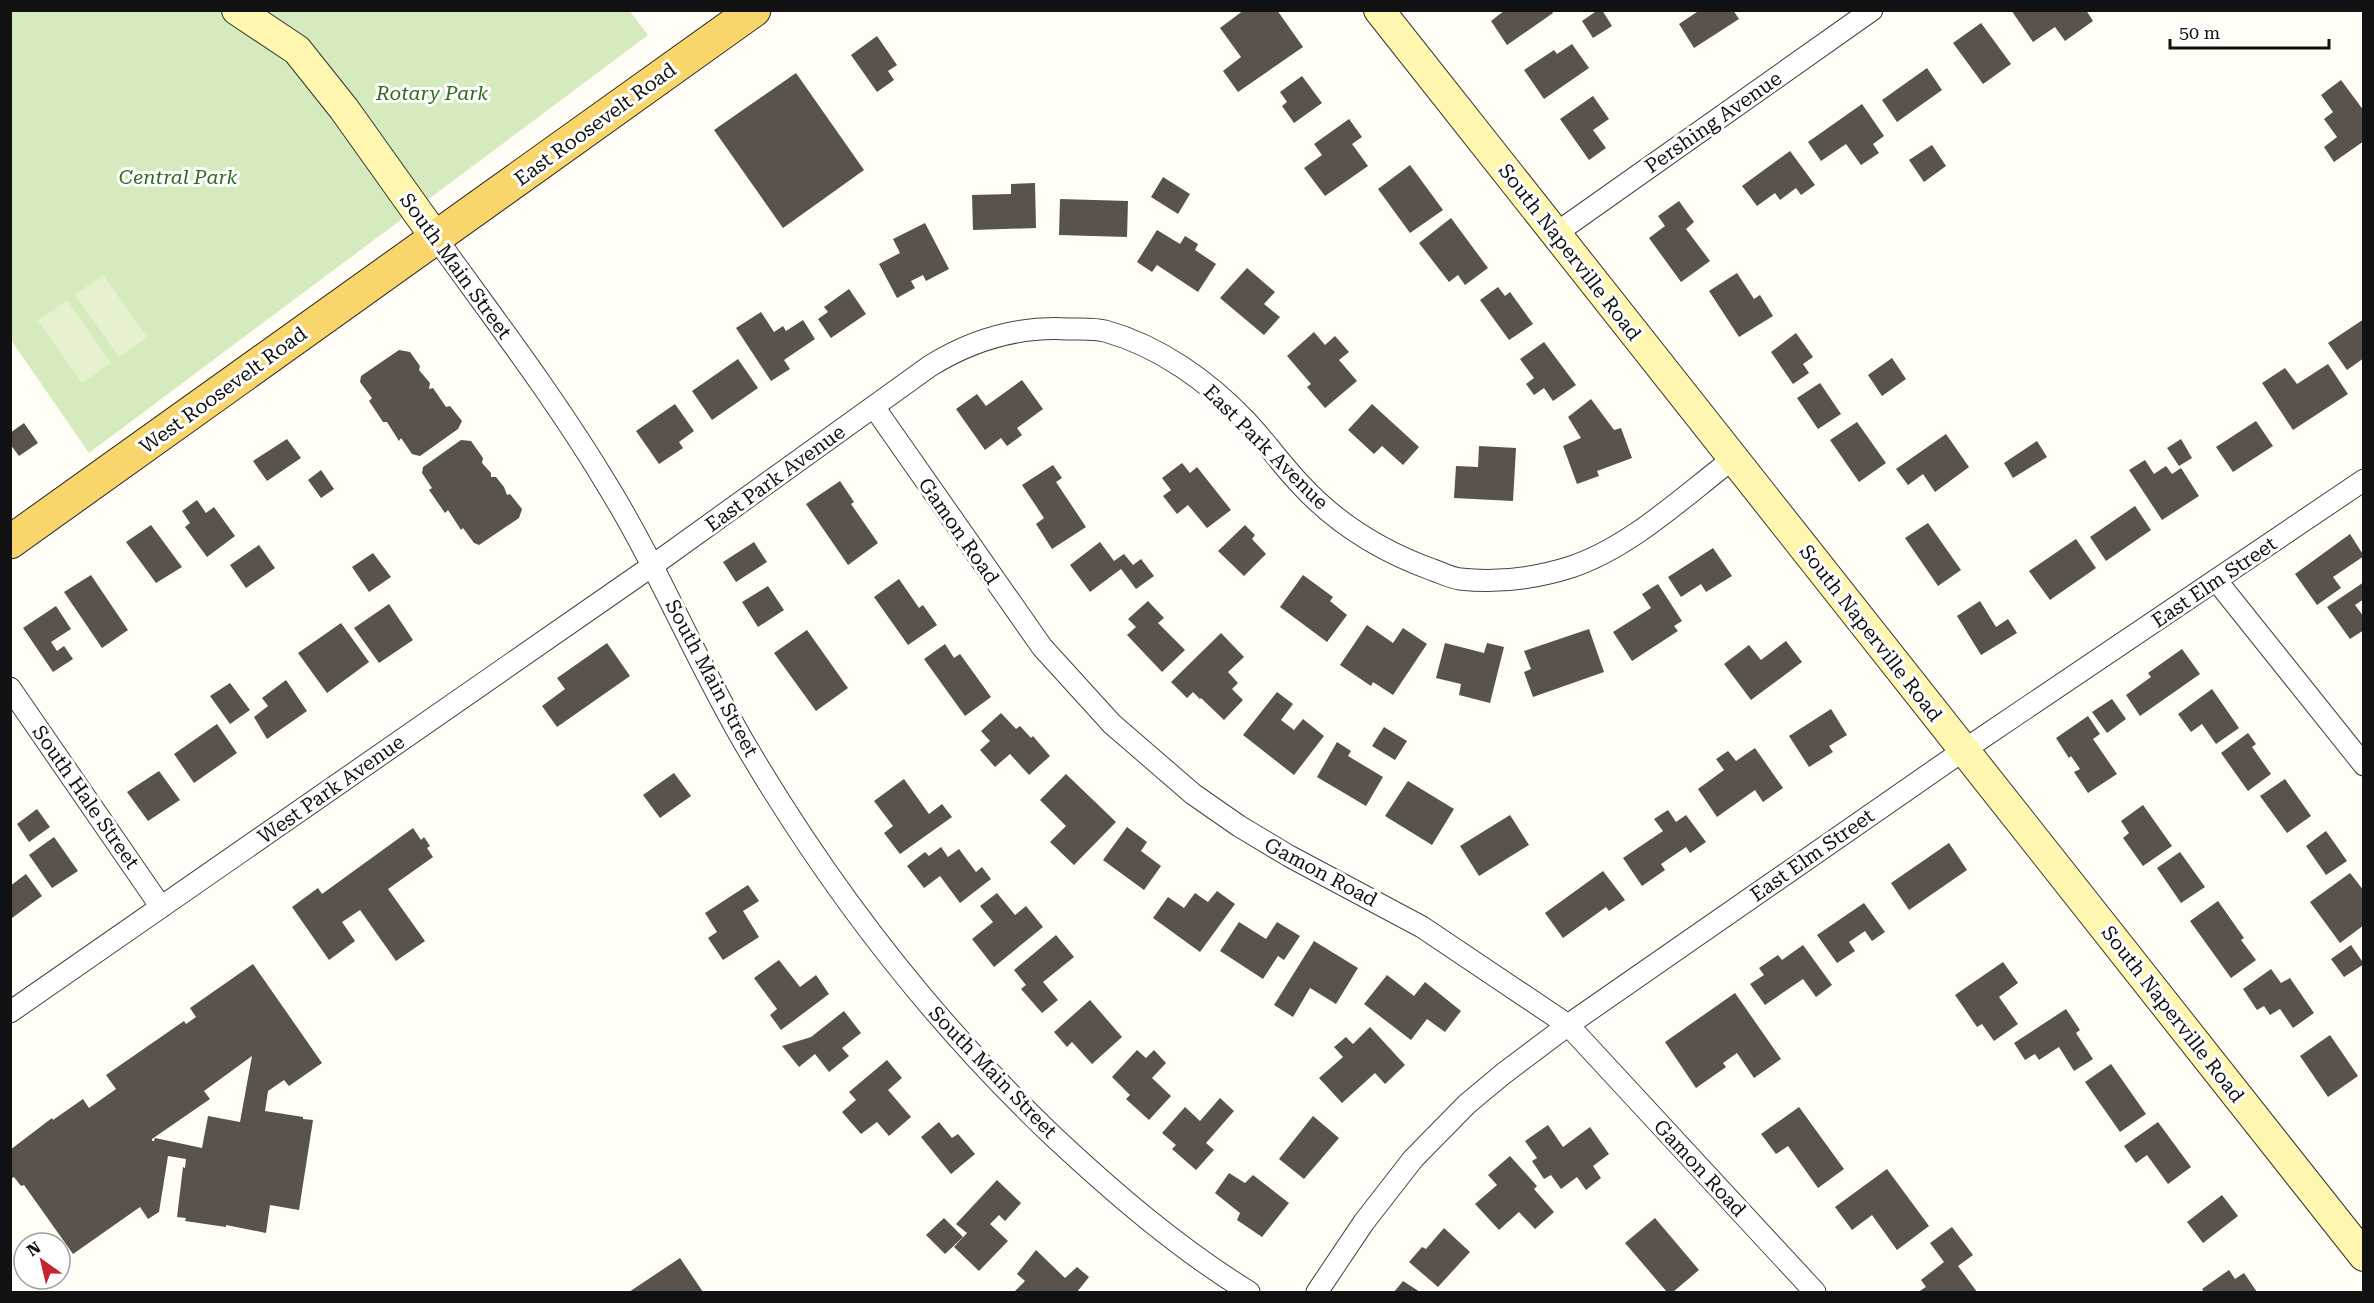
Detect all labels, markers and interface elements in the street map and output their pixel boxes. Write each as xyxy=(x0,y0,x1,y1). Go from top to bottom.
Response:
scale bar xyxy=(2170,12,2329,50)
text: 50 m xyxy=(2179,22,2220,43)
street label: East Roosevelt Road xyxy=(510,57,681,191)
street label: Pershing Avenue xyxy=(1640,66,1786,178)
park label: Rotary Park xyxy=(375,81,488,105)
street label: South Naperville Road xyxy=(1494,159,1647,345)
park label: Central Park xyxy=(119,165,237,189)
street label: South Main Street xyxy=(395,188,517,344)
street label: West Roosevelt Road xyxy=(135,321,311,459)
street label: East Park Avenue xyxy=(1199,380,1333,514)
street label: East Park Avenue xyxy=(701,419,849,537)
street label: Gamon Road xyxy=(914,473,1005,589)
street label: East Elm Street xyxy=(2147,531,2281,633)
street label: South Naperville Road xyxy=(1795,540,1948,726)
street label: South Main Street xyxy=(660,595,764,761)
street label: South Hale Street xyxy=(27,721,145,874)
street label: West Park Avenue xyxy=(253,729,409,849)
street label: East Elm Street xyxy=(1746,803,1879,907)
street label: Gamon Road xyxy=(1260,832,1382,912)
street label: South Naperville Road xyxy=(2097,921,2250,1107)
street label: South Main Street xyxy=(924,1001,1063,1143)
street label: Gamon Road xyxy=(1649,1114,1751,1222)
north arrow xyxy=(12,1231,72,1291)
text: N xyxy=(23,1238,44,1260)

